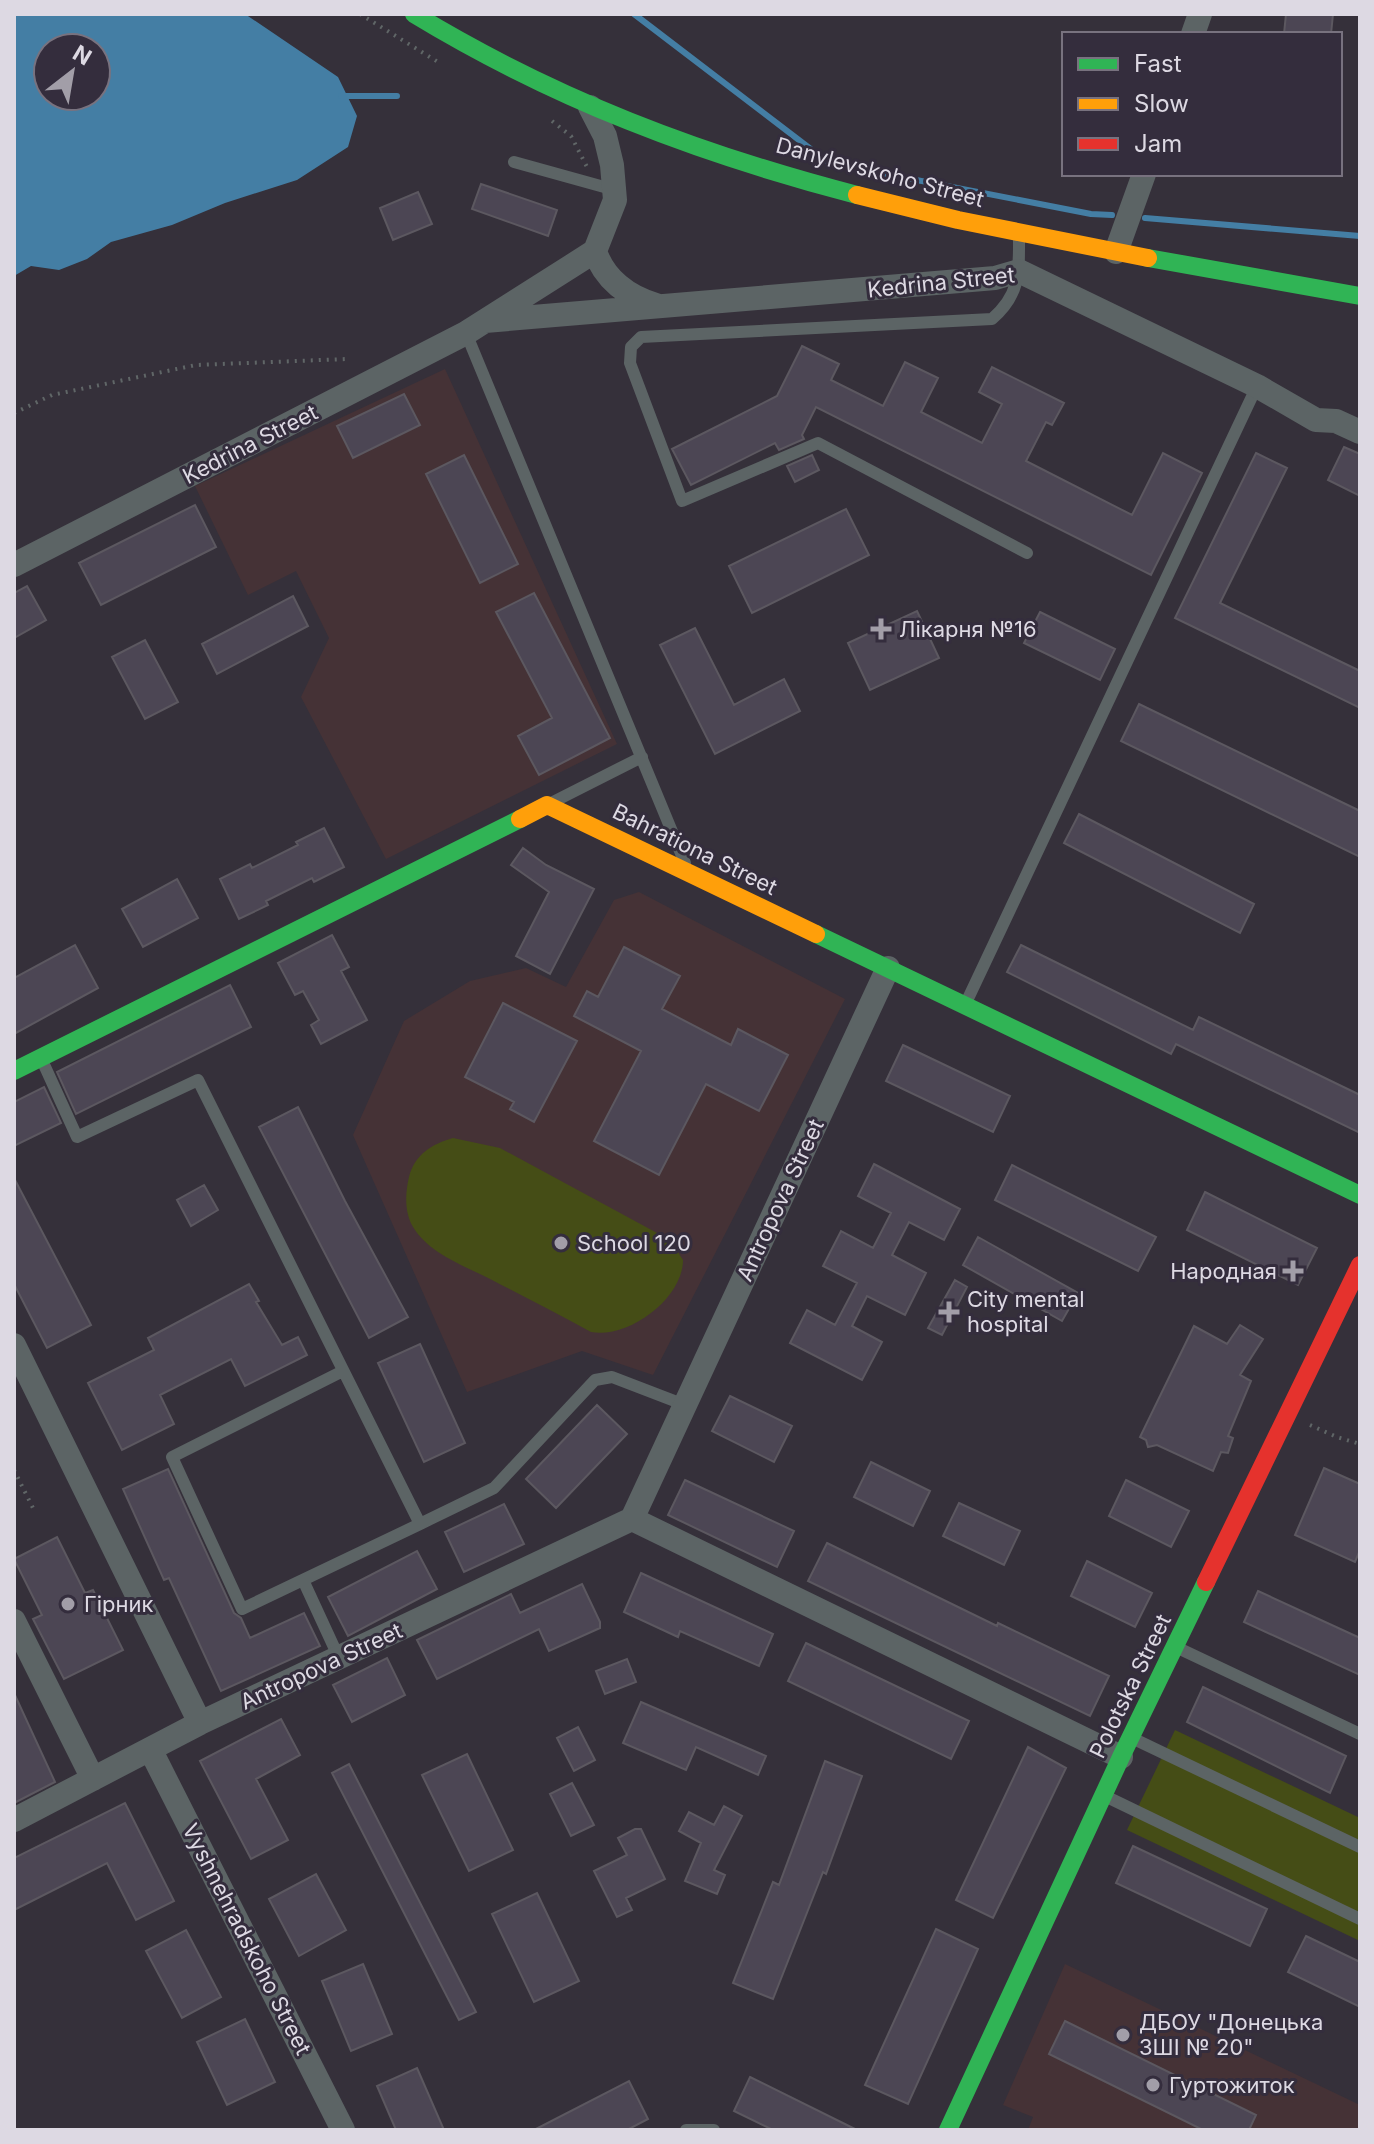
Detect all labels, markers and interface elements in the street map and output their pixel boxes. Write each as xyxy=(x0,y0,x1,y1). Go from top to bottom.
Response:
north arrow xyxy=(32,32,112,112)
legend xyxy=(1062,32,1342,176)
text: N xyxy=(68,39,96,70)
text: Fast xyxy=(1134,49,1182,78)
text: Slow xyxy=(1134,89,1189,118)
text: Jam xyxy=(1134,129,1182,158)
street label: Danylevskoho Street xyxy=(773,132,987,212)
street label: Kedrina Street xyxy=(866,261,1016,303)
street label: Kedrina Street xyxy=(178,399,322,489)
place label: Лікарня №16 xyxy=(899,616,1037,642)
marker: Лікарня №16 xyxy=(870,618,892,640)
street label: Bahrationa Street xyxy=(609,798,781,900)
street label: Antropova Street xyxy=(731,1115,829,1285)
place label: School 120 xyxy=(577,1230,691,1256)
marker: School 120 xyxy=(552,1234,570,1252)
place label: Народная xyxy=(1170,1258,1277,1284)
marker: Народная xyxy=(1284,1262,1302,1280)
place label: City mental hospital xyxy=(967,1286,1085,1337)
marker: City mental hospital xyxy=(938,1301,960,1323)
place label: Гірник xyxy=(84,1591,154,1617)
marker: Гірник xyxy=(59,1595,77,1613)
street label: Polotska Street xyxy=(1084,1610,1176,1762)
street label: Antropova Street xyxy=(236,1617,406,1715)
street label: Vyshnehradskoho Street xyxy=(177,1819,317,2059)
place label: ДБОУ "Донецька ЗШІ № 20" xyxy=(1139,2009,1323,2060)
marker: ДБОУ "Донецька ЗШІ № 20" xyxy=(1114,2026,1132,2044)
place label: Гуртожиток xyxy=(1169,2072,1295,2098)
marker: Гуртожиток xyxy=(1144,2076,1162,2094)

